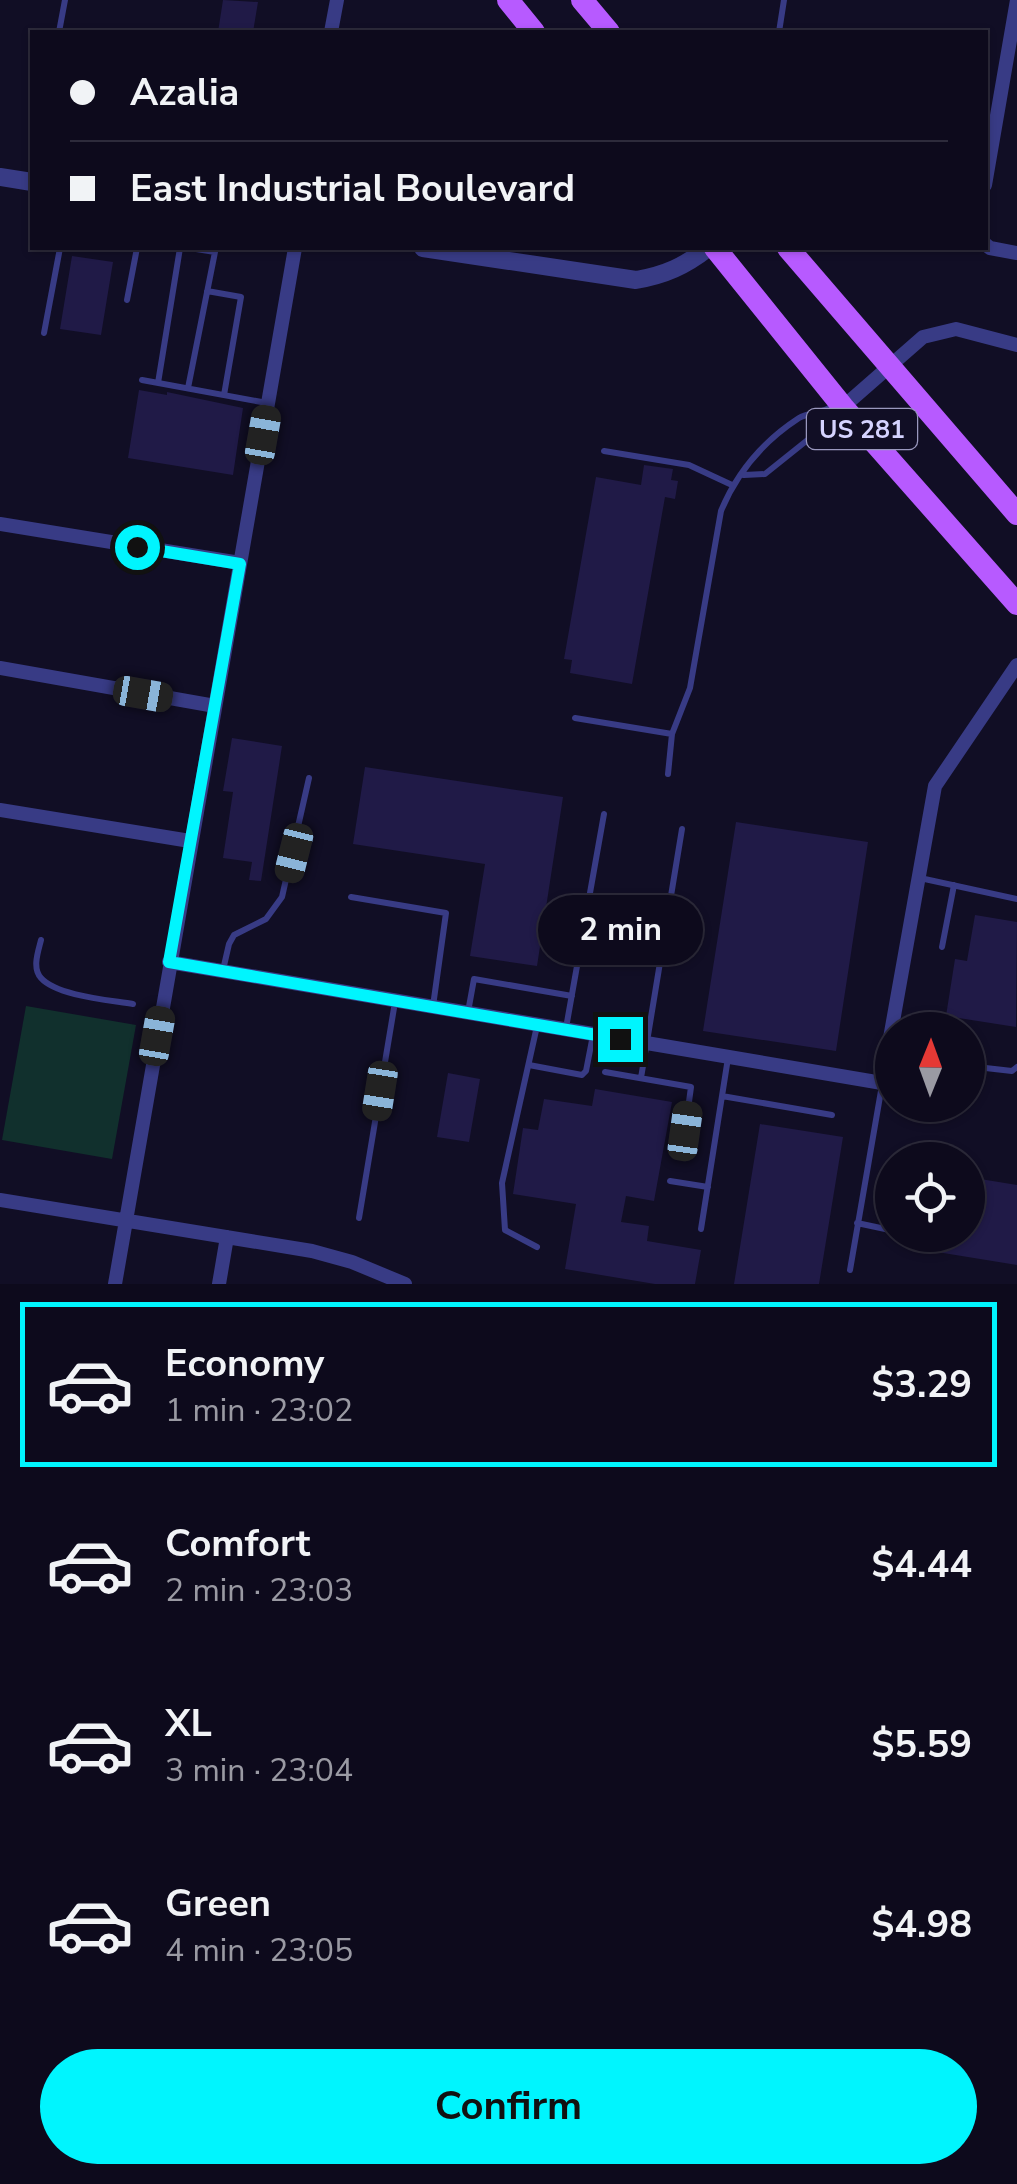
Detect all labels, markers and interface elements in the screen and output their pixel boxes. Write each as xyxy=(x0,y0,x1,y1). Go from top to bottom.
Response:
text: Azalia xyxy=(130,67,239,118)
text: East Industrial Boulevard xyxy=(130,163,575,214)
car xyxy=(243,403,283,467)
road number: US 281 xyxy=(807,409,917,449)
route start xyxy=(115,525,160,570)
car xyxy=(111,674,175,714)
car xyxy=(272,820,316,886)
callout: 2 min xyxy=(538,894,702,964)
text: 2 min xyxy=(579,908,662,951)
car xyxy=(137,1004,177,1068)
north arrow xyxy=(875,1012,985,1122)
map controls xyxy=(875,1012,985,1252)
route end xyxy=(598,1017,643,1062)
car xyxy=(360,1059,400,1123)
car xyxy=(666,1099,704,1163)
button: locate xyxy=(875,1142,985,1252)
text: Economy xyxy=(165,1338,324,1389)
icon: car xyxy=(45,1340,135,1430)
text: $3.29 xyxy=(871,1359,972,1410)
text: 1 min · 23:02 xyxy=(165,1389,353,1432)
text: Comfort xyxy=(165,1518,310,1569)
icon: car xyxy=(45,1520,135,1610)
text: $4.44 xyxy=(871,1539,972,1590)
text: 2 min · 23:03 xyxy=(165,1569,353,1612)
text: XL xyxy=(165,1698,212,1749)
icon: car xyxy=(45,1700,135,1790)
text: $5.59 xyxy=(871,1719,972,1770)
text: 3 min · 23:04 xyxy=(165,1749,353,1792)
text: Green xyxy=(165,1878,271,1929)
icon: car xyxy=(45,1880,135,1970)
text: $4.98 xyxy=(871,1899,972,1950)
text: 4 min · 23:05 xyxy=(165,1929,353,1972)
button: Confirm xyxy=(40,2049,977,2164)

